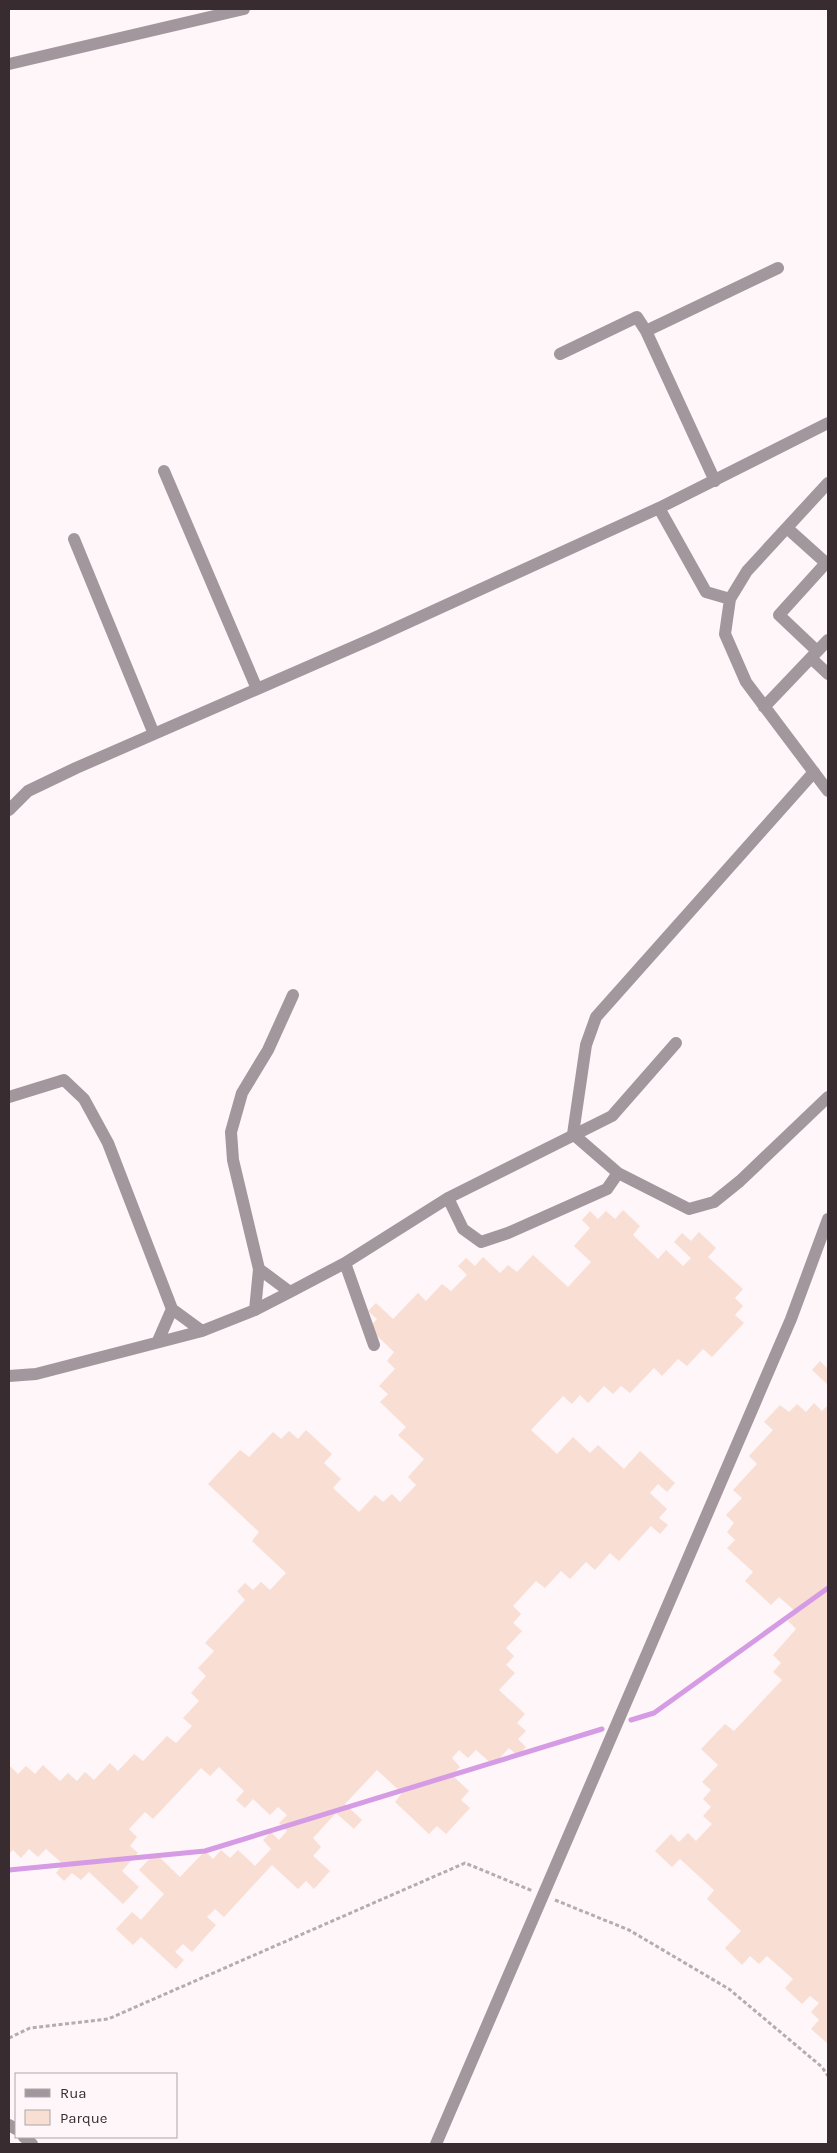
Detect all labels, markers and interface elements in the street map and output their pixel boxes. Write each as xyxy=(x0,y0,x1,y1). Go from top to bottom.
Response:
legend xyxy=(15,2073,178,2138)
text: Rua xyxy=(60,2084,87,2102)
text: Parque xyxy=(60,2109,108,2127)

